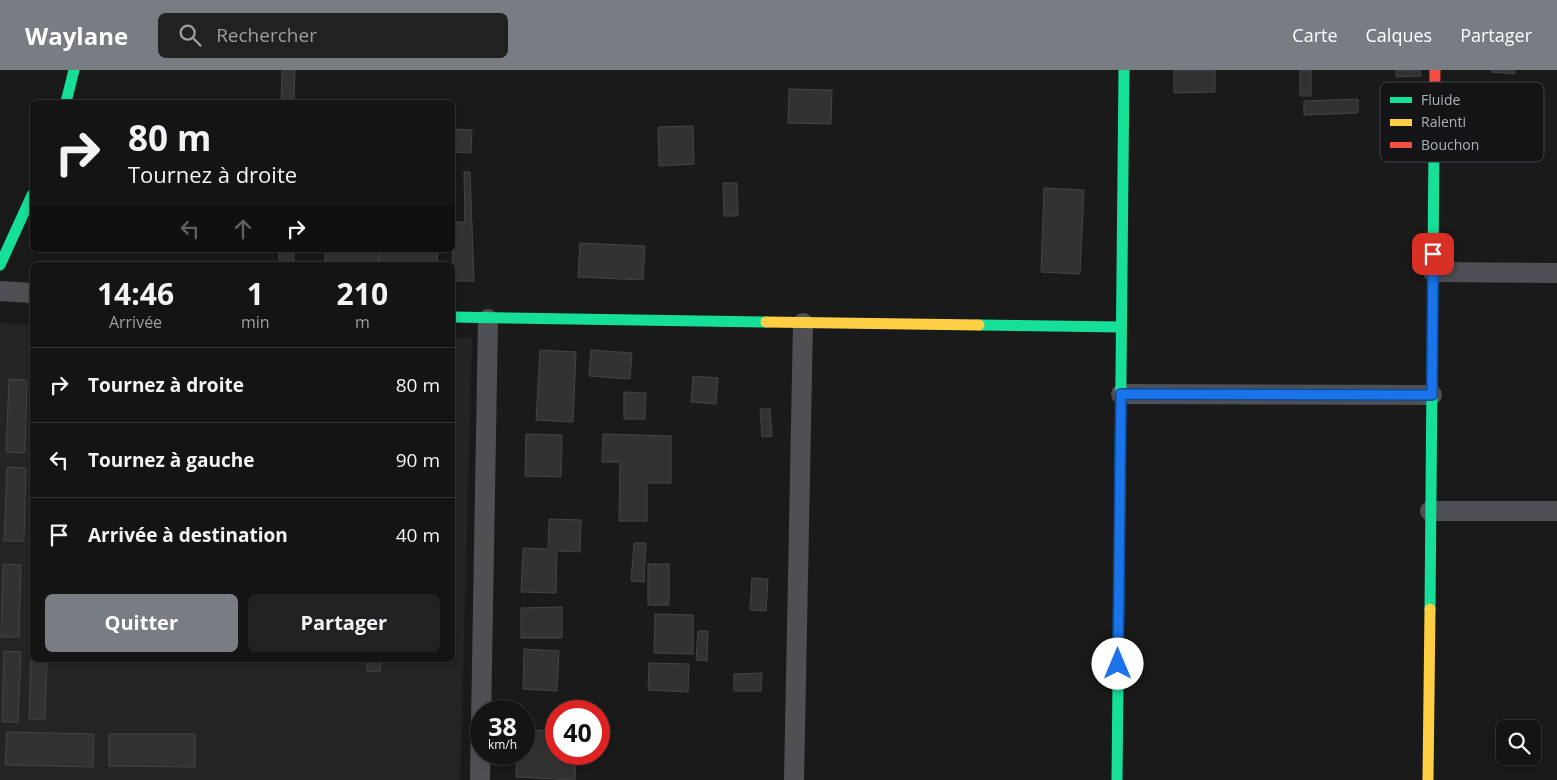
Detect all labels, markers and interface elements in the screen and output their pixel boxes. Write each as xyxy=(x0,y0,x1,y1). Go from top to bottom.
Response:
search box xyxy=(158,13,508,58)
text: Waylane xyxy=(25,19,128,52)
icon: search xyxy=(176,21,204,49)
text: Rechercher xyxy=(216,22,317,48)
text: Carte xyxy=(1292,23,1338,47)
text: Calques xyxy=(1366,23,1432,47)
text: Partager xyxy=(1460,23,1532,47)
legend xyxy=(1380,82,1544,162)
text: Fluide xyxy=(1421,90,1460,109)
text: Ralenti xyxy=(1421,112,1466,131)
text: 80 m xyxy=(128,114,211,161)
icon: right xyxy=(45,120,110,185)
text: Bouchon xyxy=(1421,135,1479,154)
text: Tournez à droite xyxy=(128,159,297,189)
icon: left xyxy=(176,215,204,243)
icon: ahead xyxy=(229,215,257,243)
icon: right xyxy=(282,215,310,243)
pin xyxy=(1412,233,1454,275)
icon: arrive xyxy=(1419,240,1447,268)
text: 14:46 xyxy=(97,273,174,314)
text: 1 xyxy=(247,273,264,314)
text: 210 xyxy=(337,273,388,314)
text: Arrivée xyxy=(109,311,162,333)
text: min xyxy=(241,311,270,333)
text: m xyxy=(355,311,370,333)
icon: right xyxy=(45,371,73,399)
text: Tournez à droite xyxy=(88,372,244,398)
text: 80 m xyxy=(396,372,440,398)
icon: left xyxy=(45,446,73,474)
text: Tournez à gauche xyxy=(88,447,254,473)
text: 90 m xyxy=(396,447,440,473)
icon: arrive xyxy=(45,521,73,549)
text: Arrivée à destination xyxy=(88,522,288,548)
text: 40 m xyxy=(396,522,440,548)
button: Quitter xyxy=(45,594,238,652)
button: Partager xyxy=(248,594,440,652)
position arrow xyxy=(1091,637,1143,689)
speed limit sign: 40 xyxy=(545,700,610,765)
text: 38 xyxy=(488,709,517,743)
map controls xyxy=(1496,720,1541,765)
button: search xyxy=(1496,720,1541,765)
text: km/h xyxy=(488,736,517,753)

